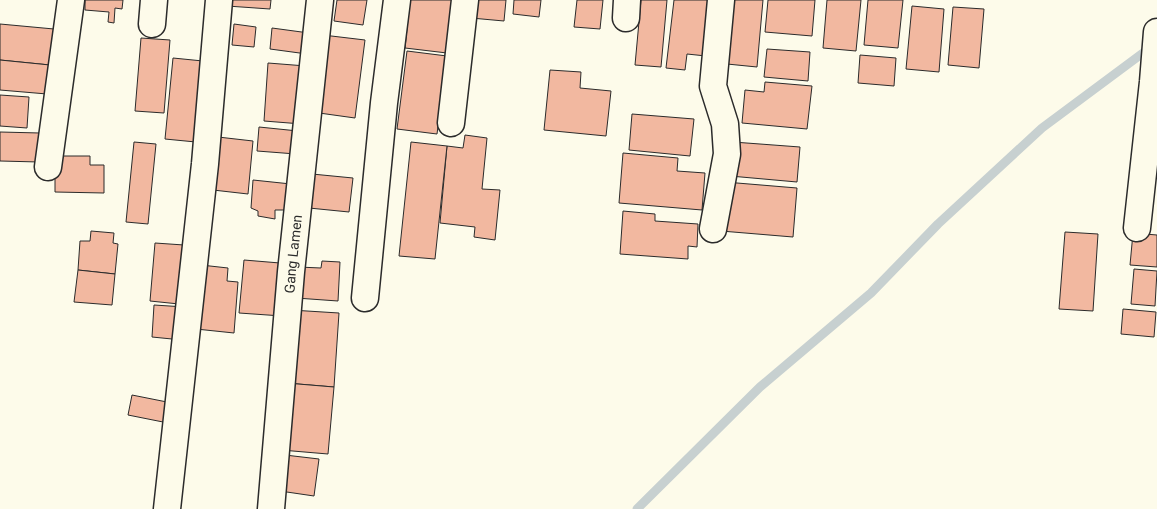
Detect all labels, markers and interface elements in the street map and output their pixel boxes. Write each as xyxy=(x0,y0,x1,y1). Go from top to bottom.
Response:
street label: Gang Lamen xyxy=(281,214,305,294)

